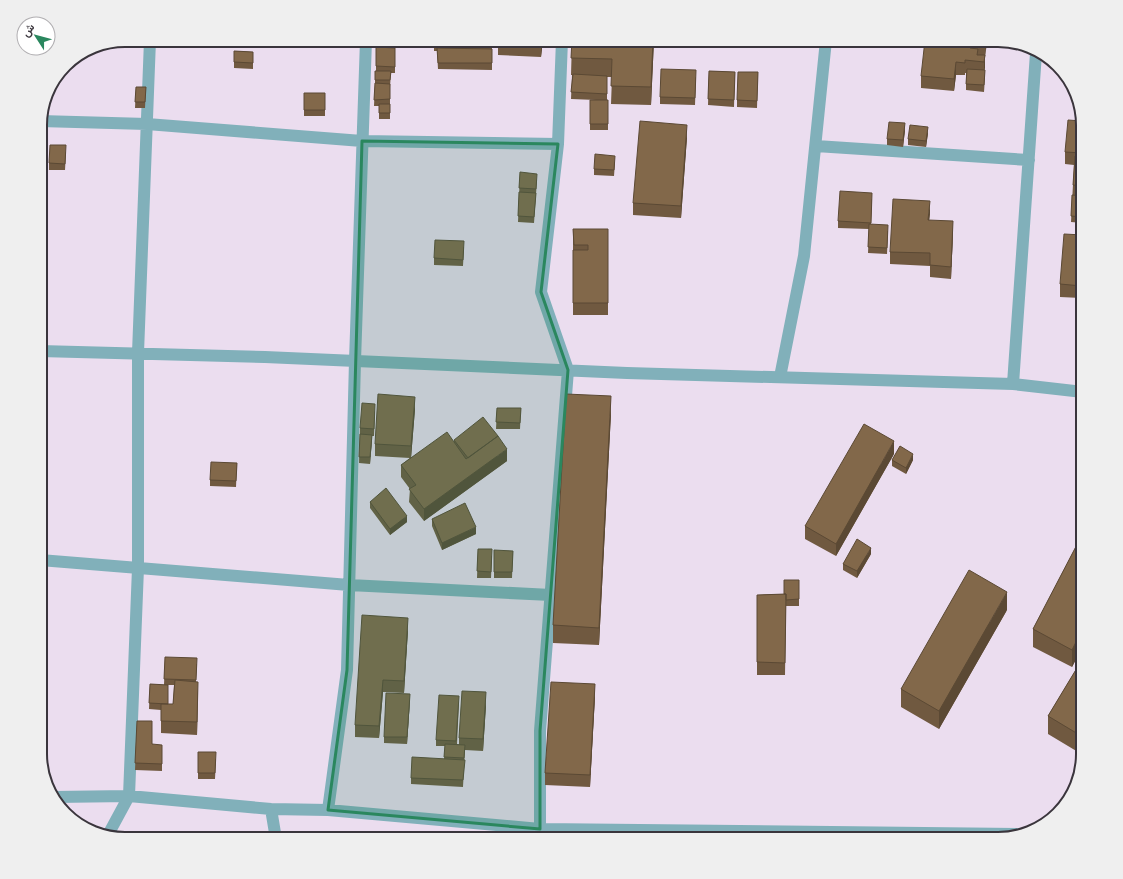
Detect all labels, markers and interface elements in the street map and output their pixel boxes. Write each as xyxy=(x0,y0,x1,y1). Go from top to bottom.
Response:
north arrow xyxy=(16,16,56,56)
text: ش xyxy=(19,21,37,40)

